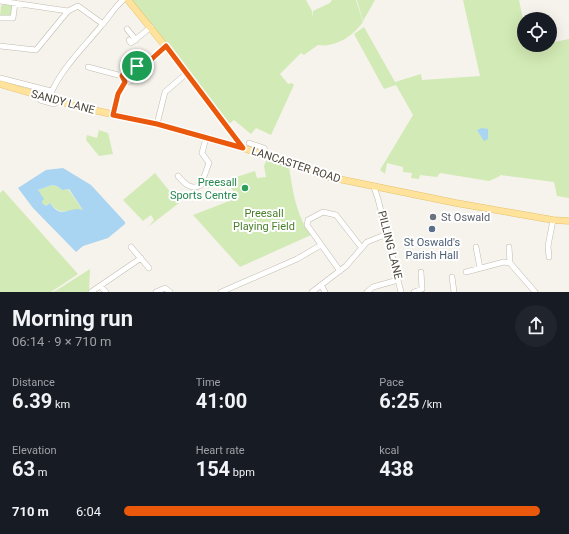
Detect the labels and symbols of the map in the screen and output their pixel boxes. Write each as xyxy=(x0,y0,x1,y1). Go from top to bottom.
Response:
pin xyxy=(120,49,154,83)
street label: SANDY LANE xyxy=(30,87,96,117)
street label: LANCASTER ROAD xyxy=(250,144,342,186)
place label: Preesall Sports Centre xyxy=(170,176,237,202)
marker: Preesall Sports Centre xyxy=(240,183,250,193)
park label: Preesall Playing Field xyxy=(233,207,295,233)
street label: PILLING LANE xyxy=(375,209,405,281)
place label: St Oswald xyxy=(441,211,490,224)
marker: St Oswald xyxy=(428,212,438,222)
marker: St Oswald's Parish Hall xyxy=(427,224,437,234)
place label: St Oswald's Parish Hall xyxy=(404,236,461,262)

